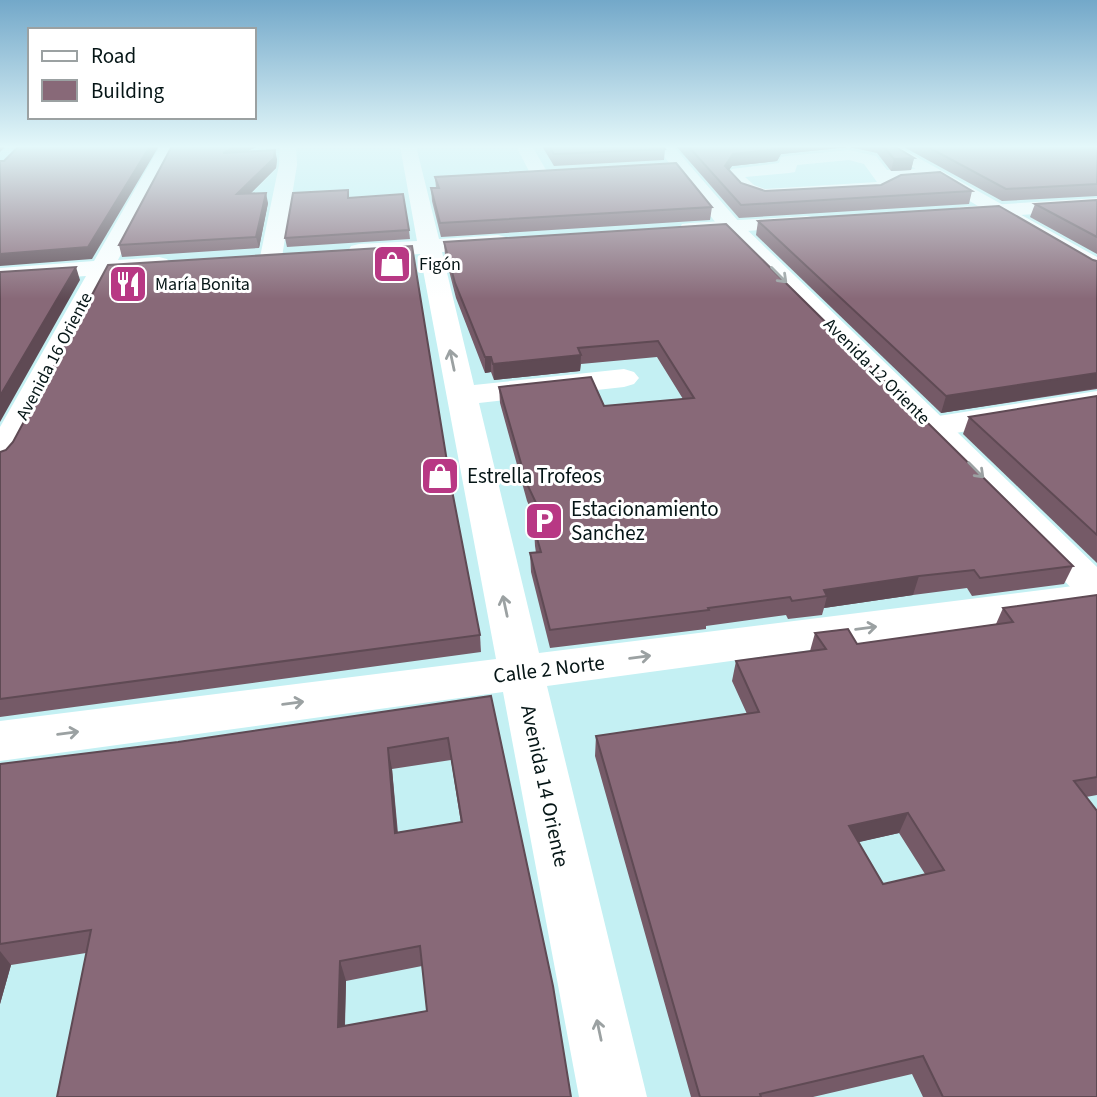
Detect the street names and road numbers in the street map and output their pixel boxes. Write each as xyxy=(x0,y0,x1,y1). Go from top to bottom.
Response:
street label: Avenida 16 Oriente xyxy=(10,288,99,425)
street label: Avenida 12 Oriente xyxy=(818,312,936,430)
street label: Calle 2 Norte xyxy=(492,647,606,691)
street label: Avenida 14 Oriente xyxy=(513,702,577,870)

